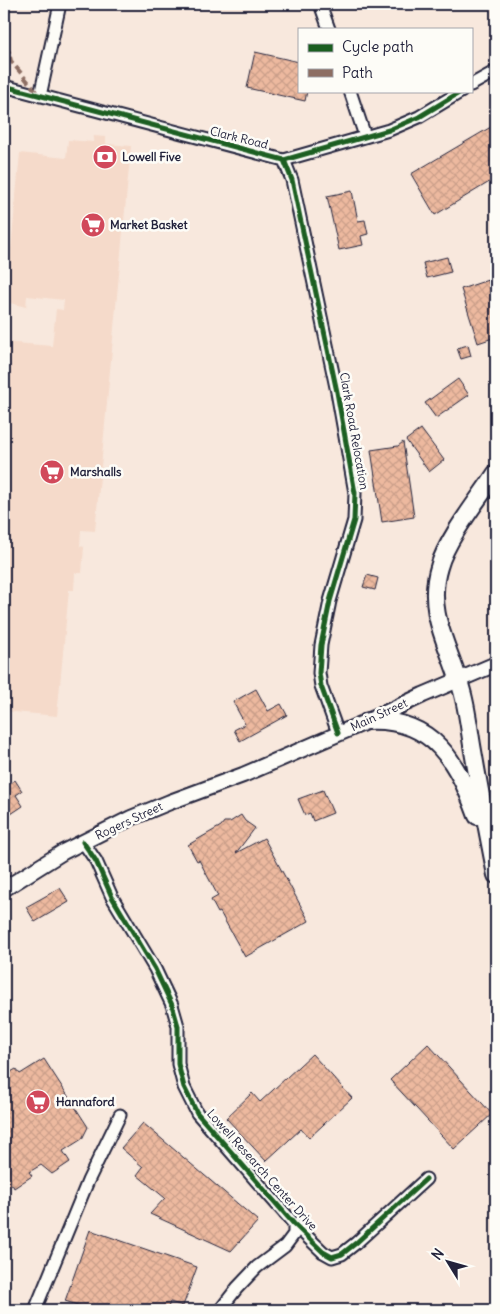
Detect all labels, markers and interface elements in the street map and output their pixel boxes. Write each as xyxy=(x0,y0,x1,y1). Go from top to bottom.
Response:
legend xyxy=(298,28,472,92)
text: Cycle path xyxy=(342,37,414,56)
text: Path xyxy=(342,63,373,82)
street label: Clark Road xyxy=(208,123,270,152)
bank icon: Lowell Five xyxy=(92,144,118,170)
place label: Lowell Five xyxy=(122,149,182,164)
supermarket icon: Market Basket xyxy=(80,212,106,238)
place label: Market Basket xyxy=(110,217,188,232)
street label: Clark Road Relocation xyxy=(337,371,372,491)
supermarket icon: Marshalls xyxy=(39,459,65,485)
place label: Marshalls xyxy=(70,464,122,479)
street label: Main Street xyxy=(348,695,410,734)
street label: Rogers Street xyxy=(93,798,165,843)
supermarket icon: Hannaford xyxy=(25,1089,51,1115)
place label: Hannaford xyxy=(56,1094,115,1109)
street label: Lowell Research Center Drive xyxy=(204,1106,321,1233)
north arrow xyxy=(422,1236,472,1286)
text: N xyxy=(428,1245,448,1263)

